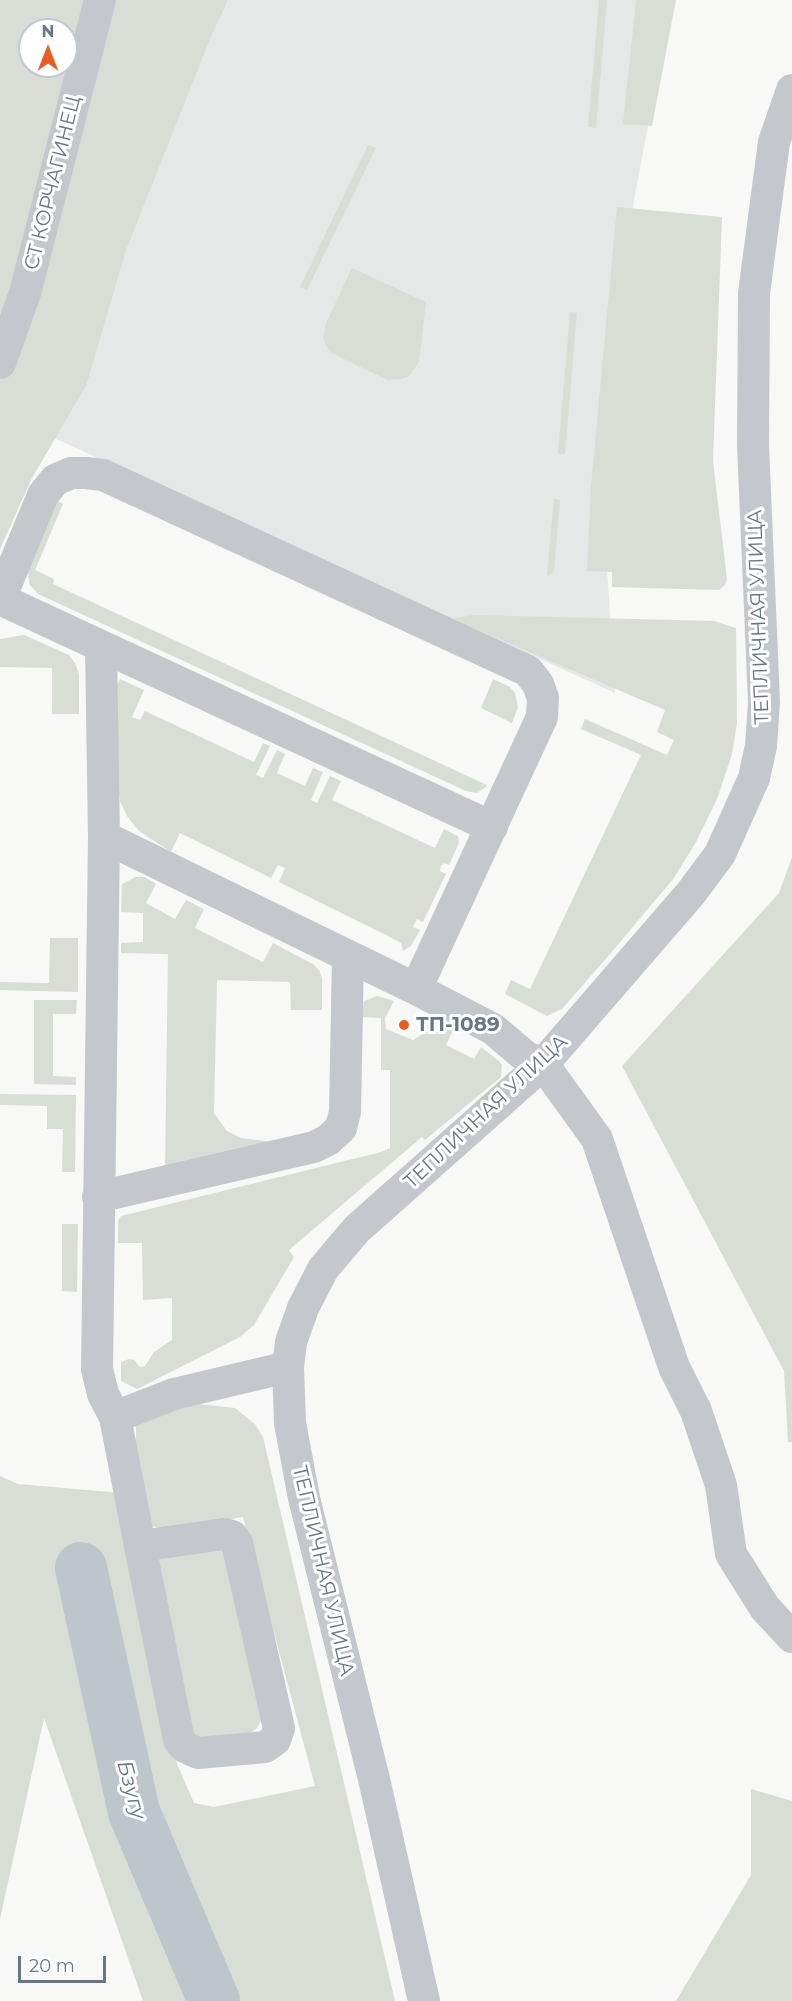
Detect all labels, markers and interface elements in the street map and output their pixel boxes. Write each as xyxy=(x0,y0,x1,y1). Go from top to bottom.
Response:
north arrow xyxy=(18,18,78,78)
text: N xyxy=(42,22,54,41)
street label: СТ КОРЧАГИНЕЦ xyxy=(20,93,86,273)
street label: ТЕПЛИЧНАЯ УЛИЦА xyxy=(743,509,775,725)
place label: ТП-1089 xyxy=(416,1013,500,1037)
marker: ТП-1089 xyxy=(397,1018,411,1032)
street label: ТЕПЛИЧНАЯ УЛИЦА xyxy=(399,1030,573,1194)
street label: ТЕПЛИЧНАЯ УЛИЦА xyxy=(287,1464,359,1678)
water label: Бзугу xyxy=(111,1758,151,1822)
scale bar xyxy=(21,1944,110,1982)
text: 20 m xyxy=(29,1955,75,1977)

